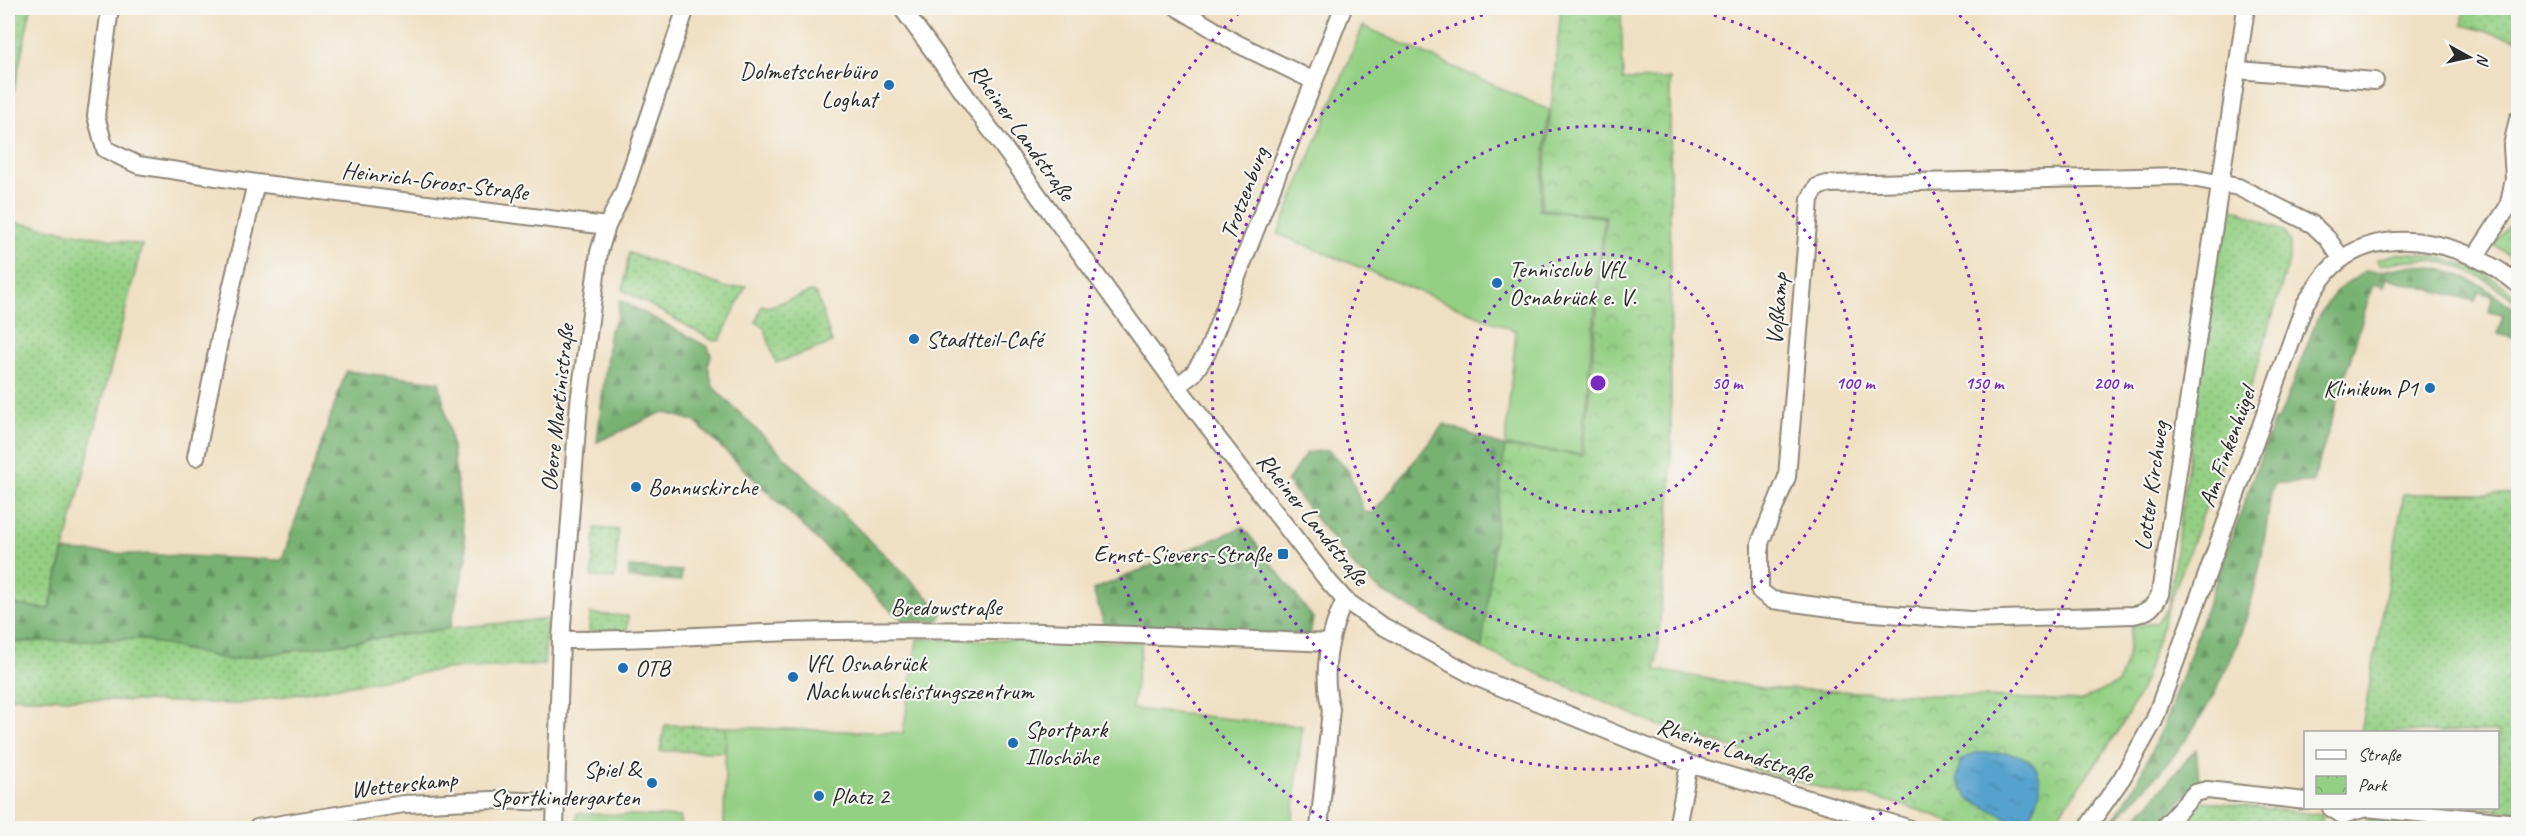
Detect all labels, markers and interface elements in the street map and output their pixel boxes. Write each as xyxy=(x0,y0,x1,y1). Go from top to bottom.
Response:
north arrow xyxy=(2439,27,2499,87)
text: N xyxy=(2472,53,2493,68)
place label: Dolmetscherbüro Loghat xyxy=(740,56,880,114)
street label: Rheiner Landstraße xyxy=(962,58,1083,208)
marker: Dolmetscherbüro Loghat xyxy=(882,78,896,92)
street label: Trotzenburg xyxy=(1213,141,1276,244)
street label: Heinrich-Groos-Straße xyxy=(340,155,532,208)
place label: Tennisclub VfL Osnabrück e. V. xyxy=(1509,254,1637,312)
street label: Voßkamp xyxy=(1759,270,1795,346)
marker: Tennisclub VfL Osnabrück e. V. xyxy=(1490,276,1504,290)
street label: Obere Martinistraße xyxy=(533,321,581,493)
place label: Stadtteil-Café xyxy=(926,324,1047,354)
marker: Stadtteil-Café xyxy=(907,332,921,346)
text: 50 m xyxy=(1712,372,1744,394)
text: 100 m xyxy=(1836,372,1876,394)
text: 150 m xyxy=(1965,372,2005,394)
text: 200 m xyxy=(2094,372,2134,394)
centre of rings xyxy=(1588,373,1608,393)
place label: Klinikum P1 xyxy=(2323,373,2419,403)
street label: Am Finkenhügel xyxy=(2191,379,2264,511)
marker: Klinikum P1 xyxy=(2423,381,2437,395)
street label: Lotter Kirchweg xyxy=(2127,417,2175,552)
street label: Rheiner Landstraße xyxy=(1250,447,1377,593)
place label: Bonnuskirche xyxy=(648,472,760,502)
marker: Bonnuskirche xyxy=(629,480,643,494)
place label: Ernst-Sievers-Straße xyxy=(1094,539,1273,569)
marker: Ernst-Sievers-Straße xyxy=(1276,547,1290,561)
street label: Bredowstraße xyxy=(890,592,1004,622)
place label: VfL Osnabrück Nachwuchsleistungszentrum xyxy=(805,648,1035,706)
place label: OTB xyxy=(635,653,672,683)
marker: OTB xyxy=(616,661,630,675)
marker: VfL Osnabrück Nachwuchsleistungszentrum xyxy=(786,670,800,684)
street label: Rheiner Landstraße xyxy=(1653,711,1819,790)
place label: Sportpark Illoshöhe xyxy=(1025,714,1109,772)
legend xyxy=(2304,731,2499,809)
marker: Sportpark Illoshöhe xyxy=(1006,736,1020,750)
text: Straße xyxy=(2358,744,2402,766)
place label: Spiel & Sportkindergarten xyxy=(490,754,642,812)
street label: Wetterskamp xyxy=(349,763,460,805)
text: Park xyxy=(2358,774,2388,796)
marker: Spiel & Sportkindergarten xyxy=(645,776,659,790)
place label: Platz 2 xyxy=(831,781,891,811)
marker: Platz 2 xyxy=(812,789,826,803)

